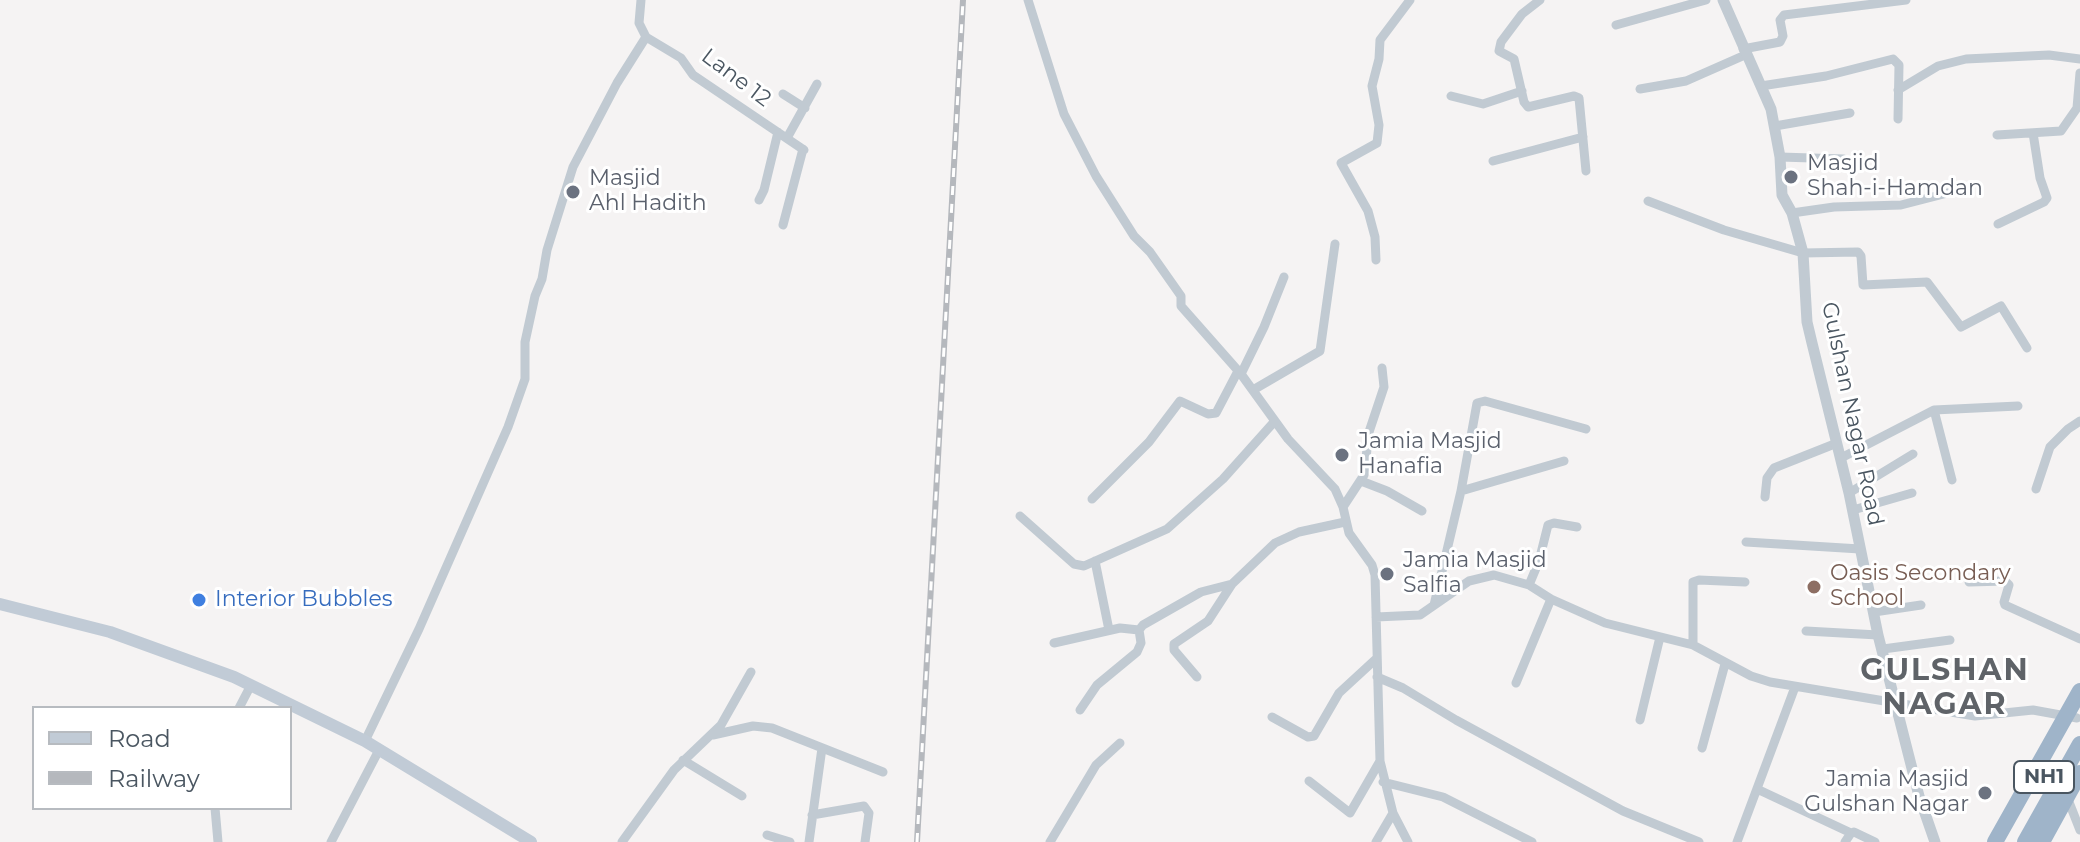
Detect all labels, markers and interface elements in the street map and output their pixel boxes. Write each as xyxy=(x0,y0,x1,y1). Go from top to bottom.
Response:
street label: Lane 12 xyxy=(696,43,776,113)
place label: Masjid Shah-i-Hamdan xyxy=(1807,151,1983,202)
place label: Masjid Ahl Hadith xyxy=(589,166,707,218)
marker: Masjid Shah-i-Hamdan xyxy=(1782,168,1800,186)
marker: Masjid Ahl Hadith xyxy=(564,183,582,201)
street label: Gulshan Nagar Road xyxy=(1815,300,1889,528)
place label: Jamia Masjid Hanafia xyxy=(1358,429,1502,480)
marker: Jamia Masjid Hanafia xyxy=(1333,446,1351,464)
place label: Jamia Masjid Salfia xyxy=(1403,548,1547,600)
place label: Oasis Secondary School xyxy=(1830,561,2011,612)
marker: Jamia Masjid Salfia xyxy=(1378,565,1396,583)
marker: Oasis Secondary School xyxy=(1805,578,1823,596)
place label: Interior Bubbles xyxy=(215,587,392,613)
marker: Interior Bubbles xyxy=(190,591,208,609)
district label: GULSHAN NAGAR xyxy=(1860,653,2030,724)
legend xyxy=(32,706,292,810)
text: Road xyxy=(108,724,171,753)
road number: NH1 xyxy=(2014,761,2074,793)
text: Railway xyxy=(108,764,200,793)
place label: Jamia Masjid Gulshan Nagar xyxy=(1804,767,1969,818)
marker: Jamia Masjid Gulshan Nagar xyxy=(1976,784,1994,802)

